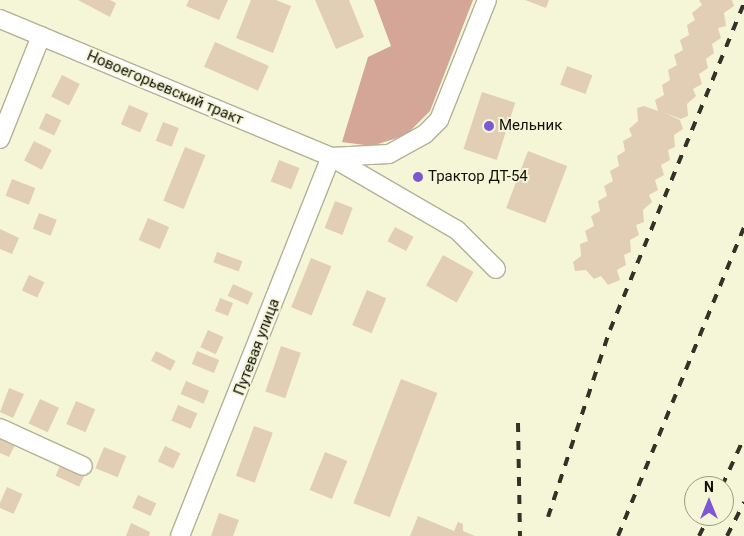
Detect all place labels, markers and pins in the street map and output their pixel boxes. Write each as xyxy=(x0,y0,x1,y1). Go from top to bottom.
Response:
place label: Мельник xyxy=(499,117,562,135)
marker: Мельник xyxy=(483,120,495,132)
place label: Трактор ДТ-54 xyxy=(428,168,528,186)
marker: Трактор ДТ-54 xyxy=(412,171,424,183)

